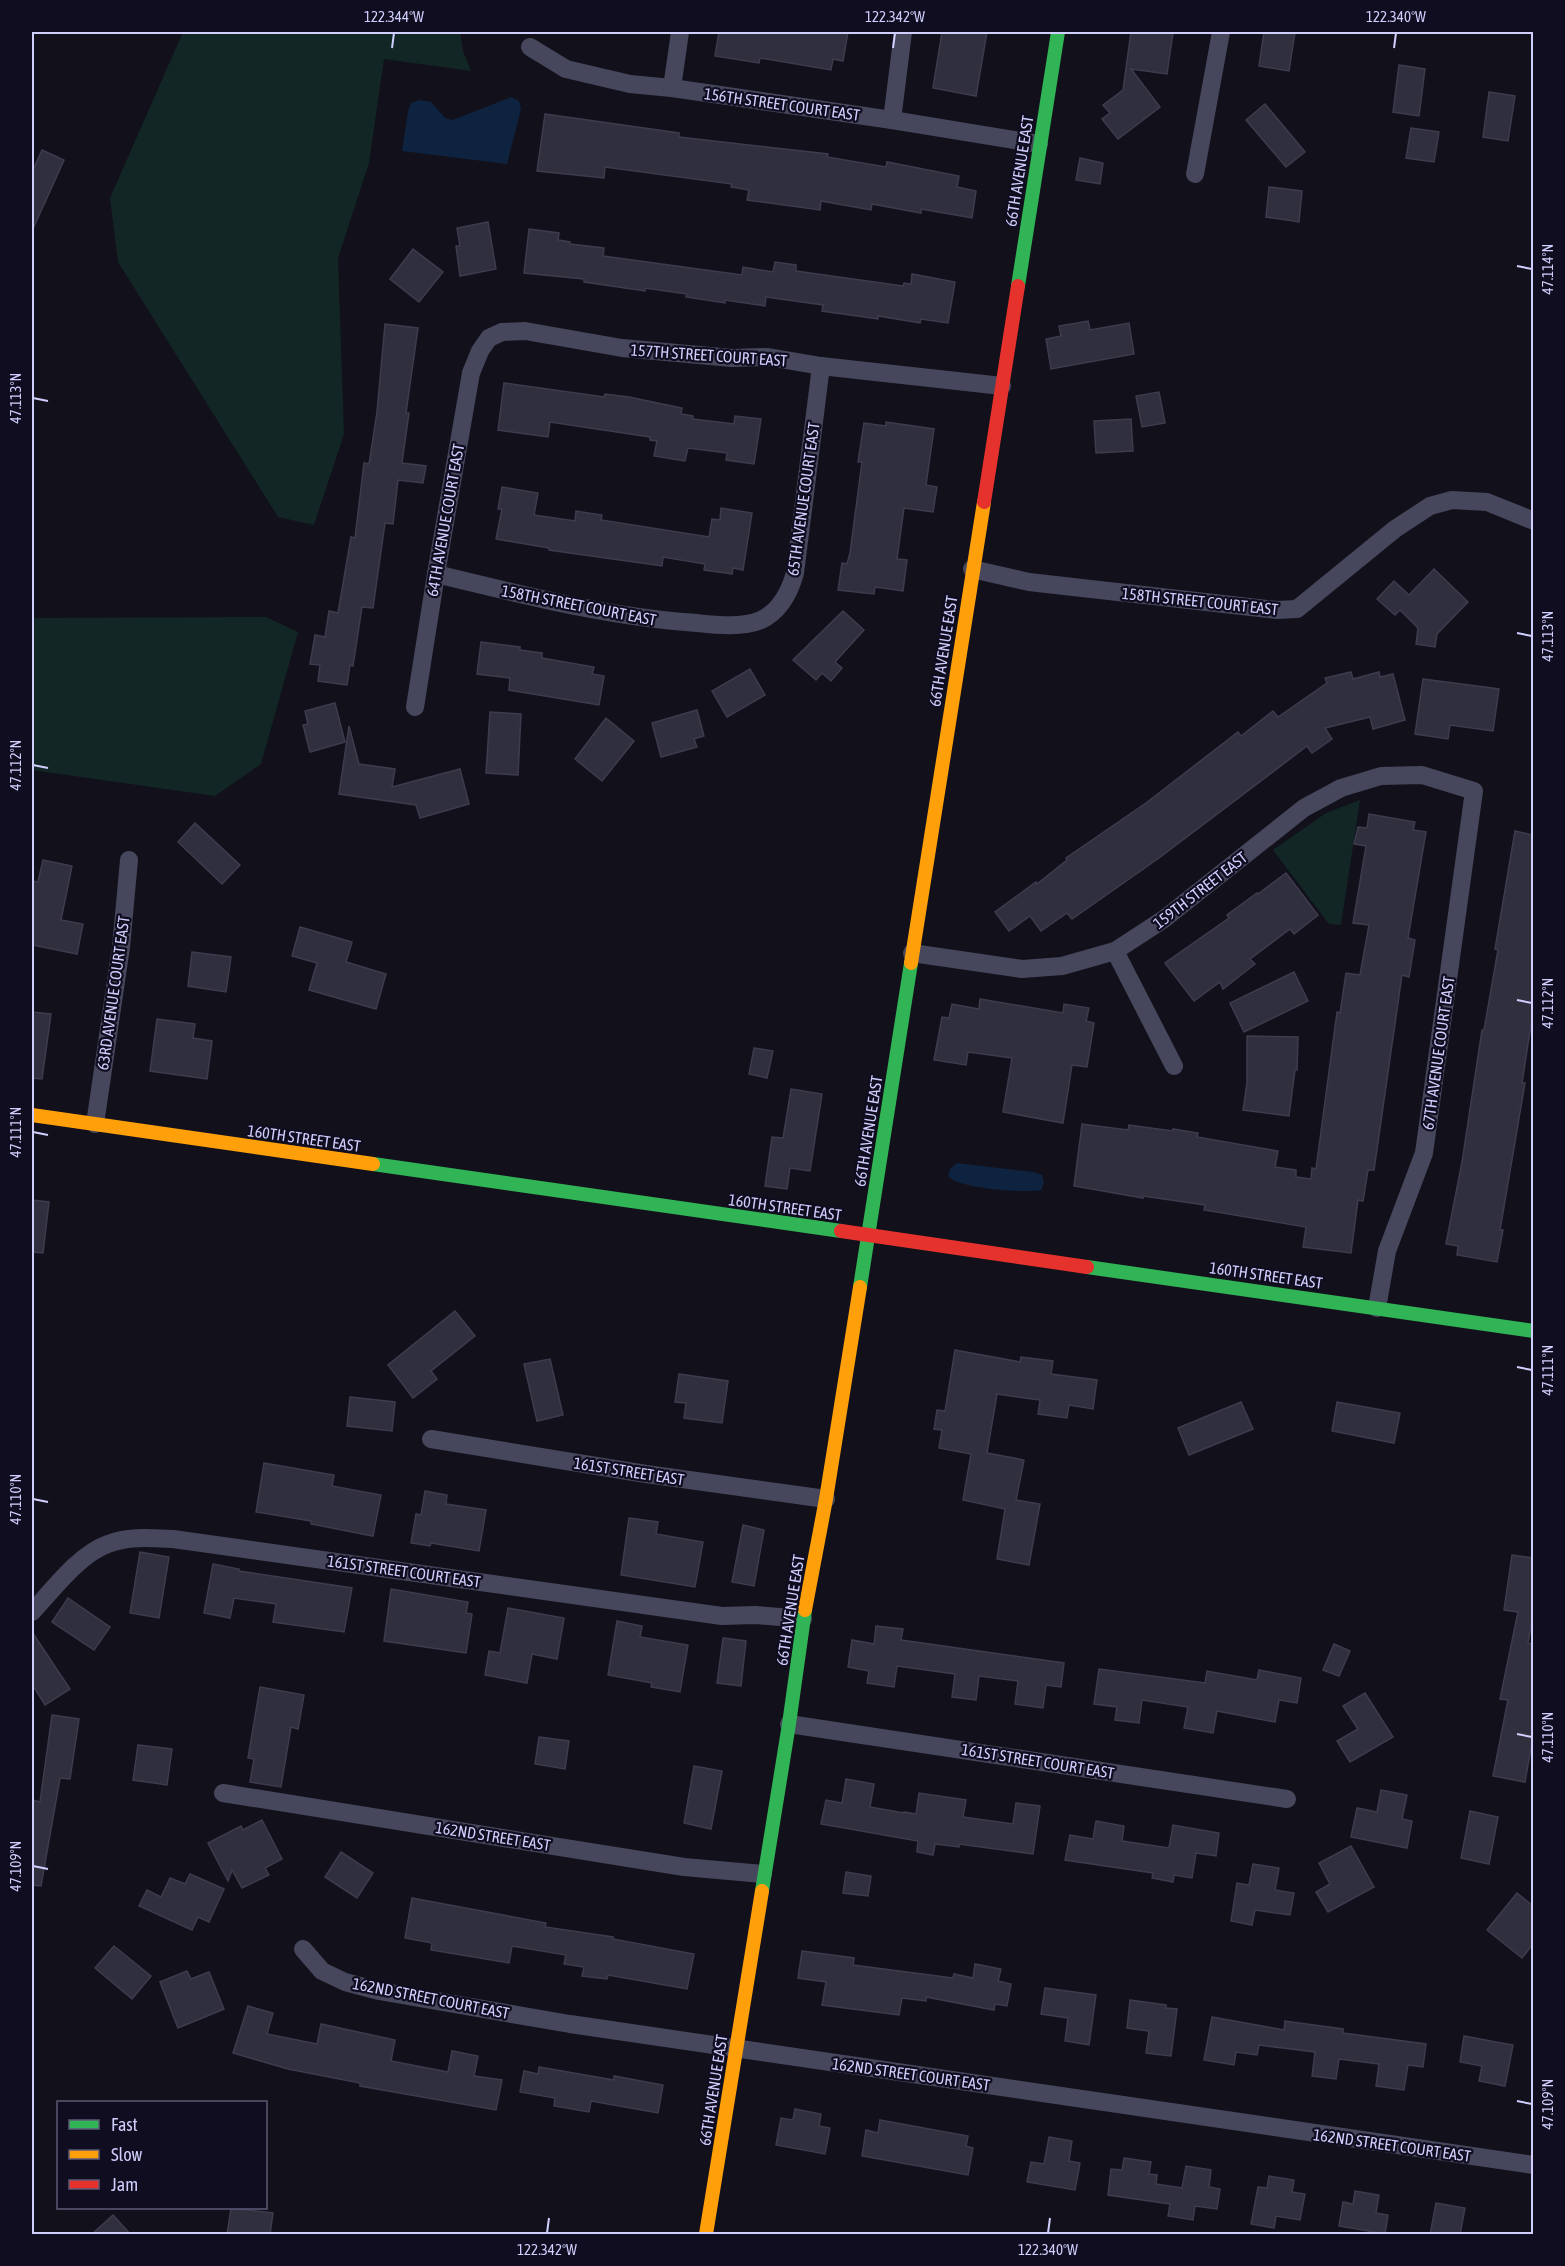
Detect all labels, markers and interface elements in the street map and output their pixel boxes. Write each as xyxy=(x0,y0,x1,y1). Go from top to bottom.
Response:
text: 122.344°W xyxy=(364,8,424,25)
text: 122.342°W xyxy=(865,8,925,25)
text: 122.340°W xyxy=(1366,8,1426,25)
street label: 156TH STREET COURT EAST xyxy=(703,84,861,124)
street label: 66TH AVENUE EAST xyxy=(1001,114,1037,228)
text: 47.114°N xyxy=(1539,244,1556,294)
street label: 157TH STREET COURT EAST xyxy=(630,341,788,369)
text: 47.113°N xyxy=(7,373,24,423)
street label: 65TH AVENUE COURT EAST xyxy=(783,421,823,577)
street label: 64TH AVENUE COURT EAST xyxy=(423,442,467,598)
street label: 158TH STREET COURT EAST xyxy=(500,581,658,629)
street label: 158TH STREET COURT EAST xyxy=(1121,584,1279,618)
street label: 66TH AVENUE EAST xyxy=(925,594,961,708)
text: 47.113°N xyxy=(1539,611,1556,661)
text: 47.112°N xyxy=(7,740,24,790)
street label: 159TH STREET EAST xyxy=(1150,848,1250,932)
street label: 63RD AVENUE COURT EAST xyxy=(93,915,133,1071)
street label: 67TH AVENUE COURT EAST xyxy=(1418,975,1458,1131)
text: 47.112°N xyxy=(1539,978,1556,1028)
street label: 66TH AVENUE EAST xyxy=(850,1074,886,1188)
text: 47.111°N xyxy=(7,1107,24,1157)
street label: 160TH STREET EAST xyxy=(246,1121,362,1155)
street label: 160TH STREET EAST xyxy=(727,1190,843,1224)
street label: 160TH STREET EAST xyxy=(1208,1258,1324,1292)
text: 47.111°N xyxy=(1539,1345,1556,1395)
street label: 161ST STREET EAST xyxy=(573,1453,685,1489)
text: 47.110°N xyxy=(7,1474,24,1524)
street label: 161ST STREET COURT EAST xyxy=(326,1551,482,1591)
street label: 66TH AVENUE EAST xyxy=(772,1553,808,1667)
text: 47.110°N xyxy=(1539,1712,1556,1762)
street label: 161ST STREET COURT EAST xyxy=(960,1740,1116,1782)
street label: 162ND STREET EAST xyxy=(434,1818,552,1854)
text: 47.109°N xyxy=(7,1841,24,1891)
street label: 162ND STREET COURT EAST xyxy=(351,1974,511,2022)
street label: 66TH AVENUE EAST xyxy=(695,2033,731,2147)
street label: 162ND STREET COURT EAST xyxy=(831,2054,991,2094)
text: 47.109°N xyxy=(1539,2079,1556,2129)
legend xyxy=(57,2101,267,2209)
text: Fast xyxy=(111,2114,138,2135)
street label: 162ND STREET COURT EAST xyxy=(1312,2125,1472,2165)
text: Slow xyxy=(111,2144,142,2165)
text: Jam xyxy=(111,2174,138,2195)
text: 122.342°W xyxy=(517,2241,577,2258)
text: 122.340°W xyxy=(1018,2241,1078,2258)

